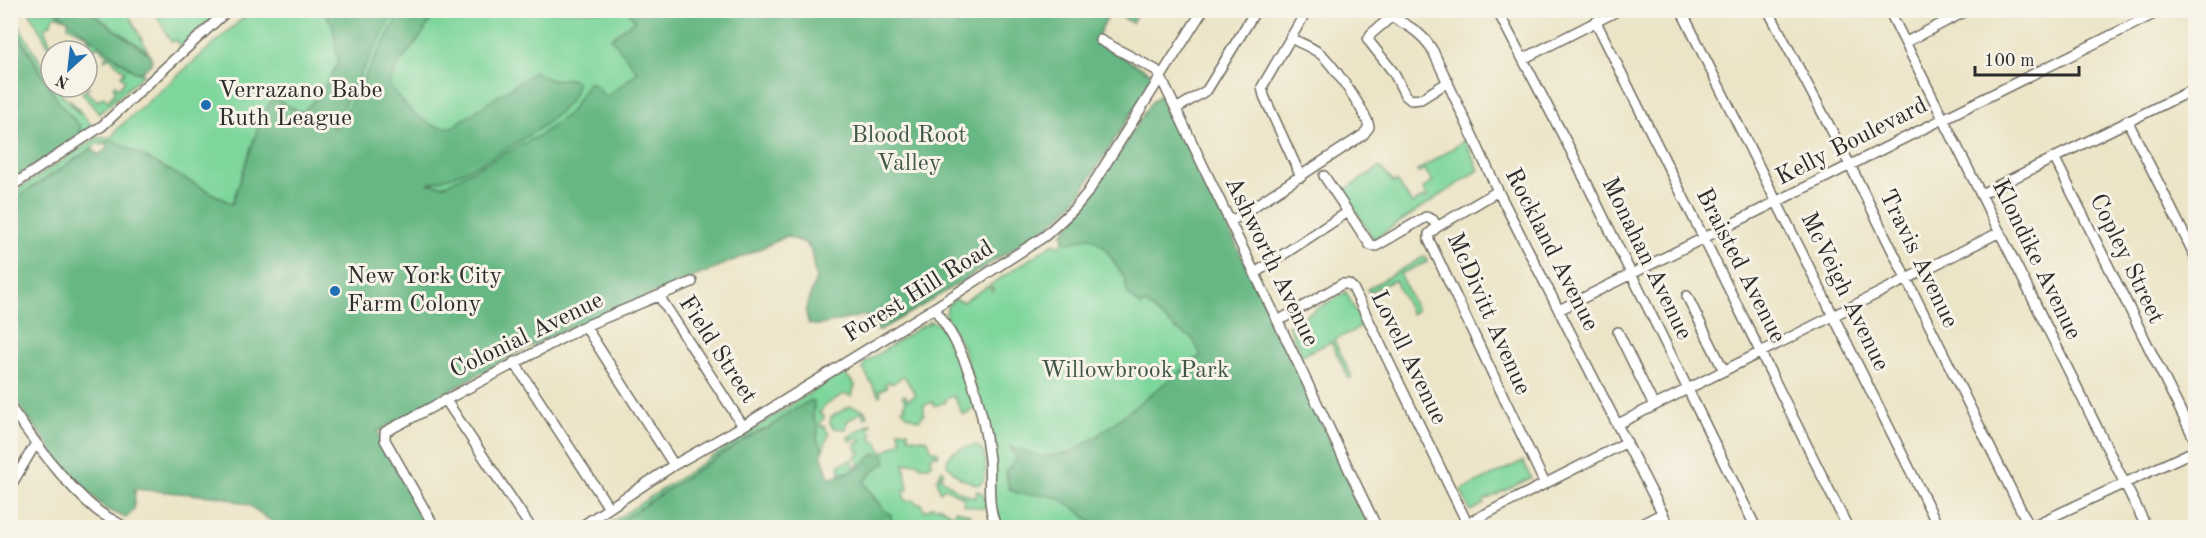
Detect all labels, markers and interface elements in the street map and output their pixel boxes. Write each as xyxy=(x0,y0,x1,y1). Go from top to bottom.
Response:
north arrow xyxy=(39,39,99,99)
scale bar xyxy=(1975,39,2078,77)
text: 100 m xyxy=(1984,52,2035,70)
text: N xyxy=(53,70,72,90)
place label: Verrazano Babe Ruth League xyxy=(218,79,383,131)
street label: Kelly Boulevard xyxy=(1772,93,1932,191)
marker: Verrazano Babe Ruth League xyxy=(199,98,213,112)
park label: Blood Root Valley xyxy=(851,124,967,176)
street label: Rockland Avenue xyxy=(1500,165,1602,335)
street label: Ashworth Avenue xyxy=(1220,173,1322,351)
street label: Monahan Avenue xyxy=(1596,174,1696,344)
street label: Klondike Avenue xyxy=(1987,176,2085,344)
street label: Braisted Avenue xyxy=(1691,185,1789,347)
street label: Travis Avenue xyxy=(1874,186,1962,332)
street label: Copley Street xyxy=(2084,190,2168,328)
street label: McVeigh Avenue xyxy=(1795,209,1893,375)
street label: McDivitt Avenue xyxy=(1442,229,1534,399)
street label: Forest Hill Road xyxy=(840,236,998,348)
place label: New York City Farm Colony xyxy=(347,265,503,317)
marker: New York City Farm Colony xyxy=(328,284,342,298)
street label: Lovell Avenue xyxy=(1365,287,1451,429)
street label: Colonial Avenue xyxy=(447,289,607,383)
street label: Field Street xyxy=(673,292,761,408)
park label: Willowbrook Park xyxy=(1041,359,1229,383)

